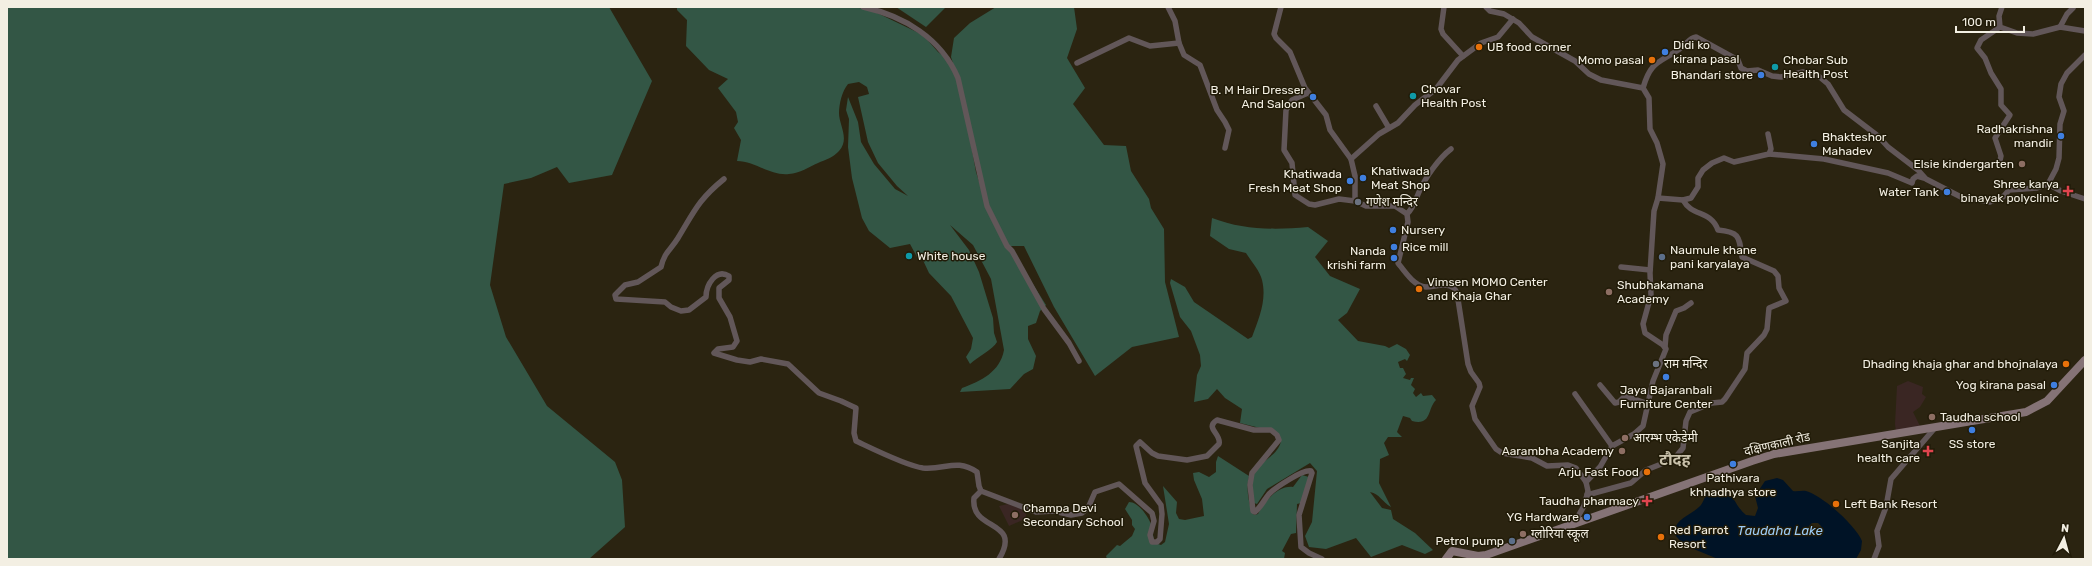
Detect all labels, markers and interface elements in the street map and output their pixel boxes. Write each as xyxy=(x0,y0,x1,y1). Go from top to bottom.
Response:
scale bar xyxy=(1956,8,2024,34)
text: 100 m xyxy=(1962,15,1996,29)
place label: Didi ko kirana pasal xyxy=(1673,38,1740,66)
place label: UB food corner xyxy=(1487,40,1572,54)
marker: UB food corner xyxy=(1474,42,1484,52)
marker: Didi ko kirana pasal xyxy=(1660,47,1670,57)
place label: Momo pasal xyxy=(1578,53,1644,67)
place label: Chobar Sub Health Post xyxy=(1783,53,1848,81)
marker: Momo pasal xyxy=(1647,55,1657,65)
marker: Chobar Sub Health Post xyxy=(1770,62,1780,72)
place label: Bhandari store xyxy=(1671,68,1753,82)
marker: Bhandari store xyxy=(1756,70,1766,80)
place label: Chovar Health Post xyxy=(1421,82,1486,110)
place label: B. M Hair Dresser And Saloon xyxy=(1210,83,1305,111)
marker: Chovar Health Post xyxy=(1408,91,1418,101)
marker: B. M Hair Dresser And Saloon xyxy=(1308,92,1318,102)
place label: Radhakrishna mandir xyxy=(1976,122,2053,150)
place label: Bhakteshor Mahadev xyxy=(1822,130,1887,158)
marker: Radhakrishna mandir xyxy=(2056,131,2066,141)
marker: Bhakteshor Mahadev xyxy=(1809,139,1819,149)
place label: Elsie kindergarten xyxy=(1913,157,2014,171)
marker: Elsie kindergarten xyxy=(2017,159,2027,169)
place label: Khatiwada Meat Shop xyxy=(1371,164,1430,192)
place label: Khatiwada Fresh Meat Shop xyxy=(1248,167,1342,195)
marker: Khatiwada Meat Shop xyxy=(1358,173,1368,183)
marker: Khatiwada Fresh Meat Shop xyxy=(1345,176,1355,186)
place label: Shree karya binayak polyclinic xyxy=(1961,177,2059,205)
place label: Water Tank xyxy=(1879,185,1940,199)
marker: Shree karya binayak polyclinic xyxy=(2062,185,2074,197)
marker: Water Tank xyxy=(1942,187,1952,197)
place label: गणेश मन्दिर xyxy=(1366,194,1419,209)
marker: गणेश मन्दिर xyxy=(1353,197,1363,207)
place label: Nursery xyxy=(1401,223,1446,237)
marker: Nursery xyxy=(1388,225,1398,235)
place label: Rice mill xyxy=(1402,240,1449,254)
marker: Rice mill xyxy=(1389,242,1399,252)
place label: Naumule khane pani karyalaya xyxy=(1670,243,1757,271)
place label: Nanda krishi farm xyxy=(1327,244,1386,272)
place label: White house xyxy=(917,249,986,263)
marker: White house xyxy=(904,251,914,261)
marker: Naumule khane pani karyalaya xyxy=(1657,252,1667,262)
marker: Nanda krishi farm xyxy=(1389,253,1399,263)
place label: Vimsen MOMO Center and Khaja Ghar xyxy=(1427,275,1548,303)
place label: Shubhakamana Academy xyxy=(1617,278,1704,306)
marker: Vimsen MOMO Center and Khaja Ghar xyxy=(1414,284,1424,294)
marker: Shubhakamana Academy xyxy=(1604,287,1614,297)
place label: राम मन्दिर xyxy=(1664,356,1708,371)
place label: Dhading khaja ghar and bhojnalaya xyxy=(1863,357,2058,371)
marker: राम मन्दिर xyxy=(1651,359,1661,369)
marker: Dhading khaja ghar and bhojnalaya xyxy=(2061,359,2071,369)
marker: Jaya Bajaranbali Furniture Center xyxy=(1661,372,1671,382)
place label: Yog kirana pasal xyxy=(1956,378,2046,392)
marker: Yog kirana pasal xyxy=(2049,380,2059,390)
place label: Jaya Bajaranbali Furniture Center xyxy=(1620,383,1713,411)
place label: Taudha school xyxy=(1940,410,2021,424)
marker: Taudha school xyxy=(1927,412,1937,422)
marker: SS store xyxy=(1967,425,1977,435)
street label: दक्षिणकाली रोड xyxy=(1742,428,1812,458)
place label: आरम्भ एकेडेमी xyxy=(1633,430,1699,445)
marker: आरम्भ एकेडेमी xyxy=(1620,433,1630,443)
place label: Sanjita health care xyxy=(1857,437,1920,465)
place label: SS store xyxy=(1949,437,1996,451)
place label: Aarambha Academy xyxy=(1502,444,1614,458)
marker: Aarambha Academy xyxy=(1617,446,1627,456)
marker: Sanjita health care xyxy=(1923,446,1933,456)
district label: टौदह xyxy=(1659,450,1692,469)
marker: Pathivara khhadhya store xyxy=(1728,459,1738,469)
place label: Arju Fast Food xyxy=(1558,465,1639,479)
marker: Arju Fast Food xyxy=(1642,467,1652,477)
place label: Pathivara khhadhya store xyxy=(1690,471,1777,499)
place label: Taudha pharmacy xyxy=(1539,494,1639,508)
marker: Taudha pharmacy xyxy=(1642,496,1652,506)
place label: Left Bank Resort xyxy=(1844,497,1938,511)
marker: Left Bank Resort xyxy=(1831,499,1841,509)
place label: Champa Devi Secondary School xyxy=(1023,501,1124,529)
marker: Champa Devi Secondary School xyxy=(1010,510,1020,520)
place label: YG Hardware xyxy=(1506,510,1579,524)
marker: YG Hardware xyxy=(1582,512,1592,522)
north arrow xyxy=(2044,518,2084,558)
text: N xyxy=(2060,522,2070,535)
place label: Red Parrot Resort xyxy=(1669,523,1729,551)
water label: Taudaha Lake xyxy=(1737,523,1823,538)
place label: ग्लोरिया स्कूल xyxy=(1531,526,1590,542)
marker: ग्लोरिया स्कूल xyxy=(1518,529,1528,539)
marker: Red Parrot Resort xyxy=(1656,532,1666,542)
place label: Petrol pump xyxy=(1436,534,1504,548)
marker: Petrol pump xyxy=(1507,536,1517,546)

